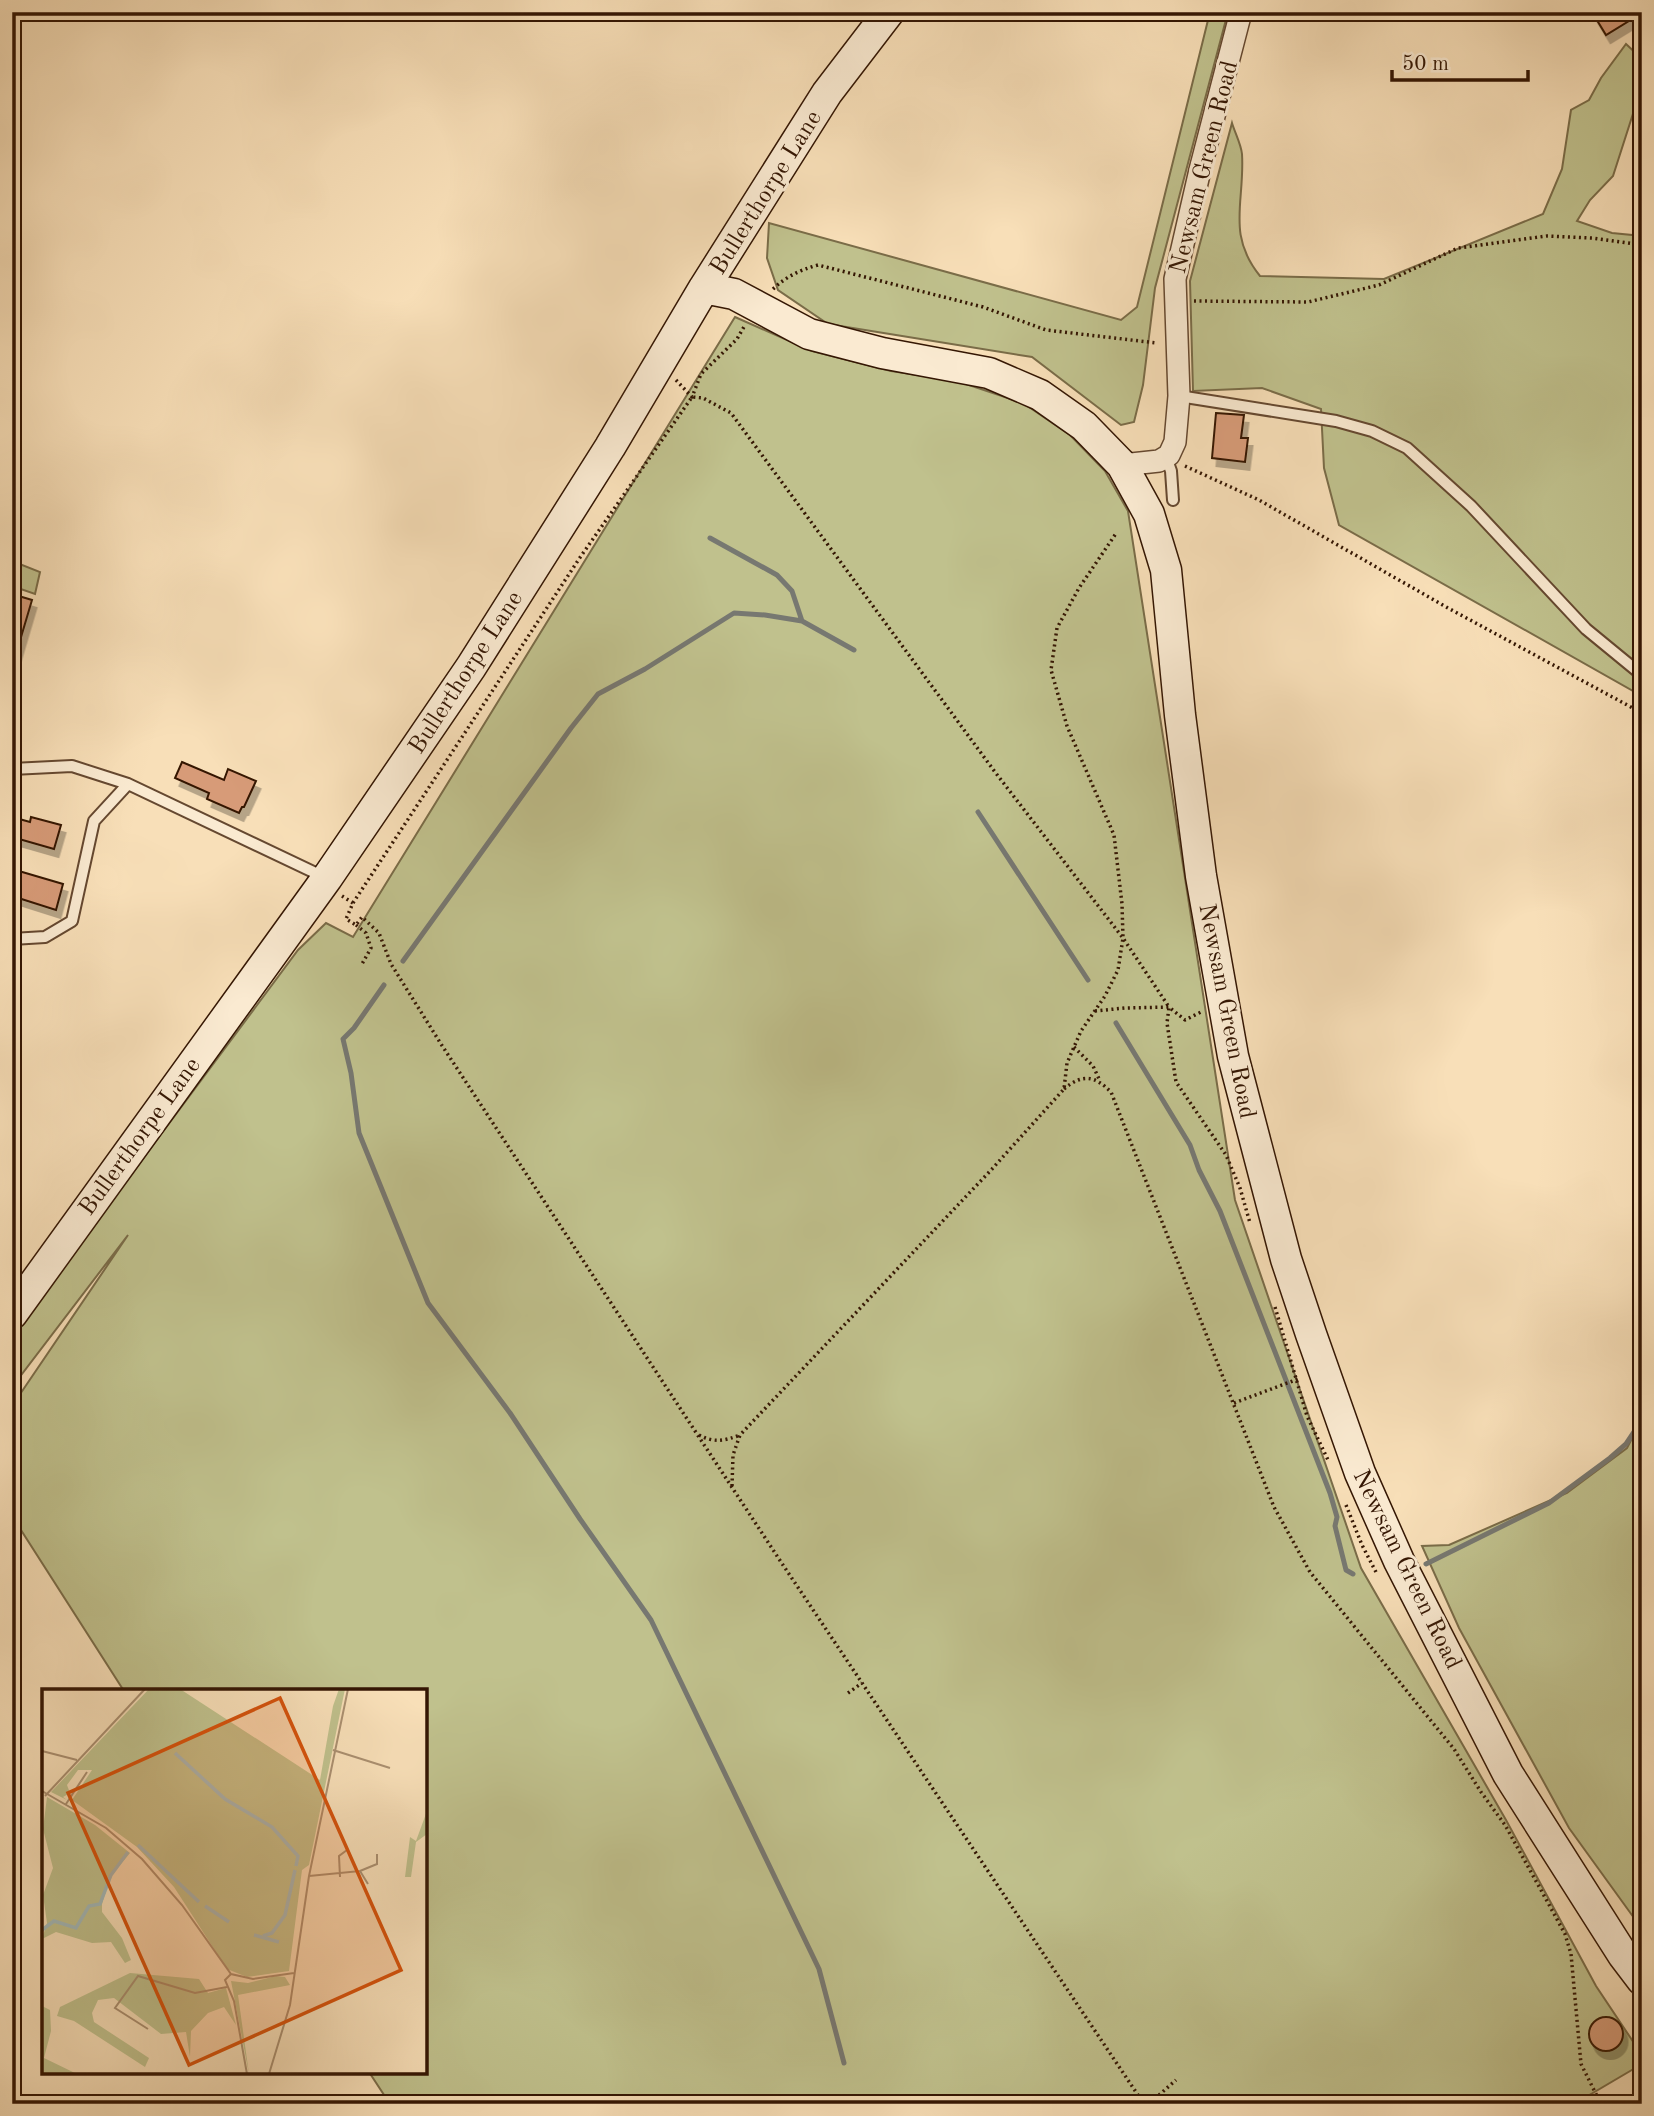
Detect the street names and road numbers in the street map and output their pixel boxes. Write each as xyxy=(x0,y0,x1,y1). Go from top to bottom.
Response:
street label: Newsam Green Road xyxy=(1167,59,1243,276)
street label: Bullerthorpe Lane xyxy=(707,107,827,279)
street label: Bullerthorpe Lane xyxy=(405,587,528,759)
street label: Newsam Green Road xyxy=(1193,902,1259,1121)
street label: Bullerthorpe Lane xyxy=(75,1054,206,1220)
street label: Newsam Green Road xyxy=(1348,1466,1465,1673)

